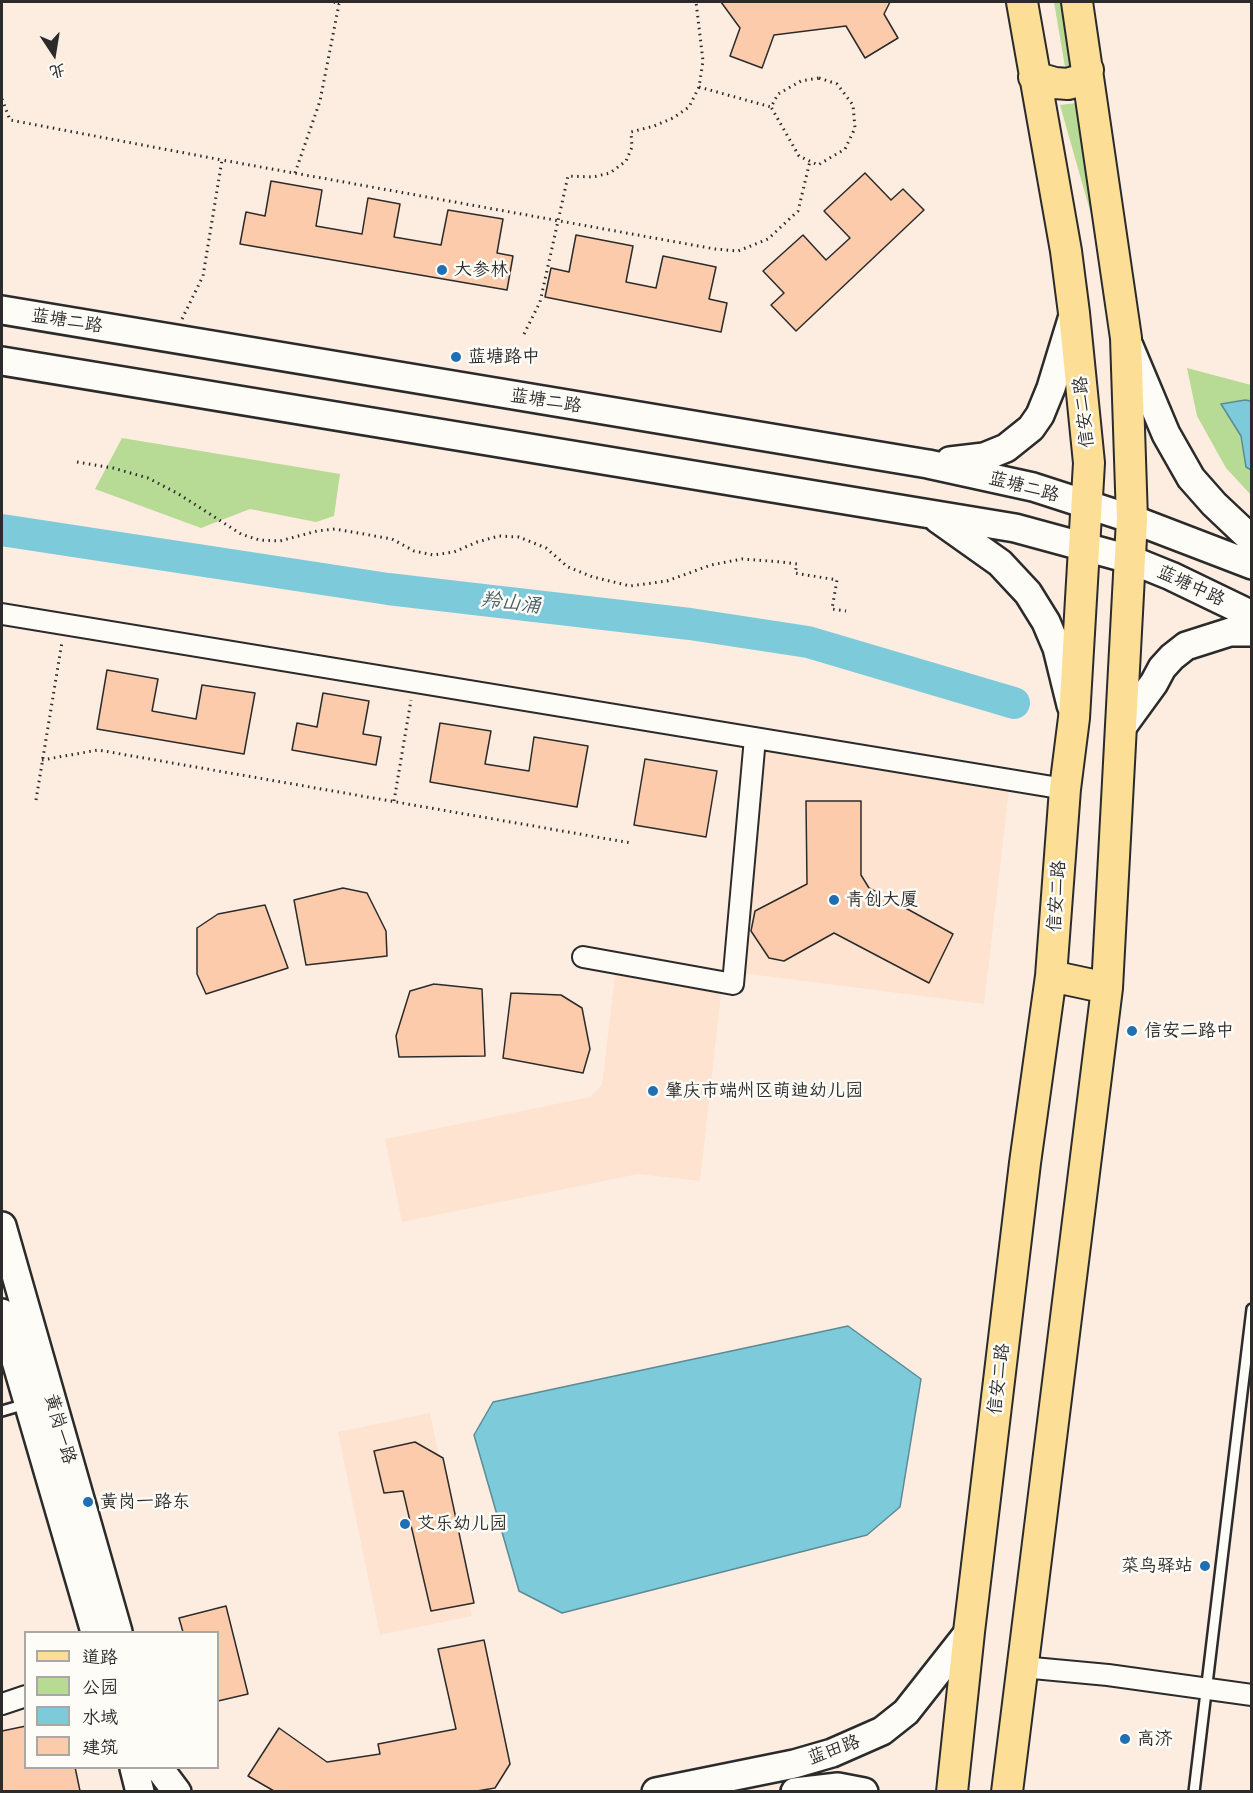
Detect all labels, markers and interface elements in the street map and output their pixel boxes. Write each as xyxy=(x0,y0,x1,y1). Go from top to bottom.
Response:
north arrow xyxy=(24,24,84,84)
text: 北 xyxy=(48,60,68,83)
place label: 大参林 xyxy=(454,259,508,281)
marker: 大参林 xyxy=(435,263,449,277)
street label: 蓝塘二路 xyxy=(30,305,104,337)
place label: 蓝塘路中 xyxy=(468,346,540,368)
marker: 蓝塘路中 xyxy=(449,350,463,364)
street label: 信安二路 xyxy=(1069,375,1099,449)
street label: 蓝塘二路 xyxy=(509,385,583,417)
street label: 蓝塘二路 xyxy=(986,467,1062,507)
street label: 蓝塘中路 xyxy=(1154,561,1228,611)
water label: 羚山涌 xyxy=(480,587,542,619)
street label: 信安二路 xyxy=(1044,859,1070,933)
place label: 青创大厦 xyxy=(846,889,918,911)
marker: 青创大厦 xyxy=(827,893,841,907)
place label: 信安二路中 xyxy=(1144,1020,1234,1042)
marker: 信安二路中 xyxy=(1125,1024,1139,1038)
place label: 肇庆市端州区萌迪幼儿园 xyxy=(665,1080,863,1102)
marker: 肇庆市端州区萌迪幼儿园 xyxy=(646,1084,660,1098)
street label: 信安二路 xyxy=(984,1342,1014,1416)
street label: 黄岗一路 xyxy=(40,1391,80,1467)
place label: 黄岗一路东 xyxy=(100,1491,190,1513)
marker: 黄岗一路东 xyxy=(81,1495,95,1509)
place label: 艾乐幼儿园 xyxy=(417,1513,507,1535)
marker: 艾乐幼儿园 xyxy=(398,1517,412,1531)
place label: 菜鸟驿站 xyxy=(1121,1555,1193,1577)
marker: 菜鸟驿站 xyxy=(1198,1559,1212,1573)
legend xyxy=(24,1631,219,1769)
text: 道路 xyxy=(82,1645,118,1668)
text: 公园 xyxy=(82,1675,118,1698)
text: 水域 xyxy=(82,1705,118,1728)
place label: 高济 xyxy=(1137,1728,1173,1750)
street label: 蓝田路 xyxy=(805,1731,863,1769)
marker: 高济 xyxy=(1118,1732,1132,1746)
text: 建筑 xyxy=(82,1735,118,1758)

